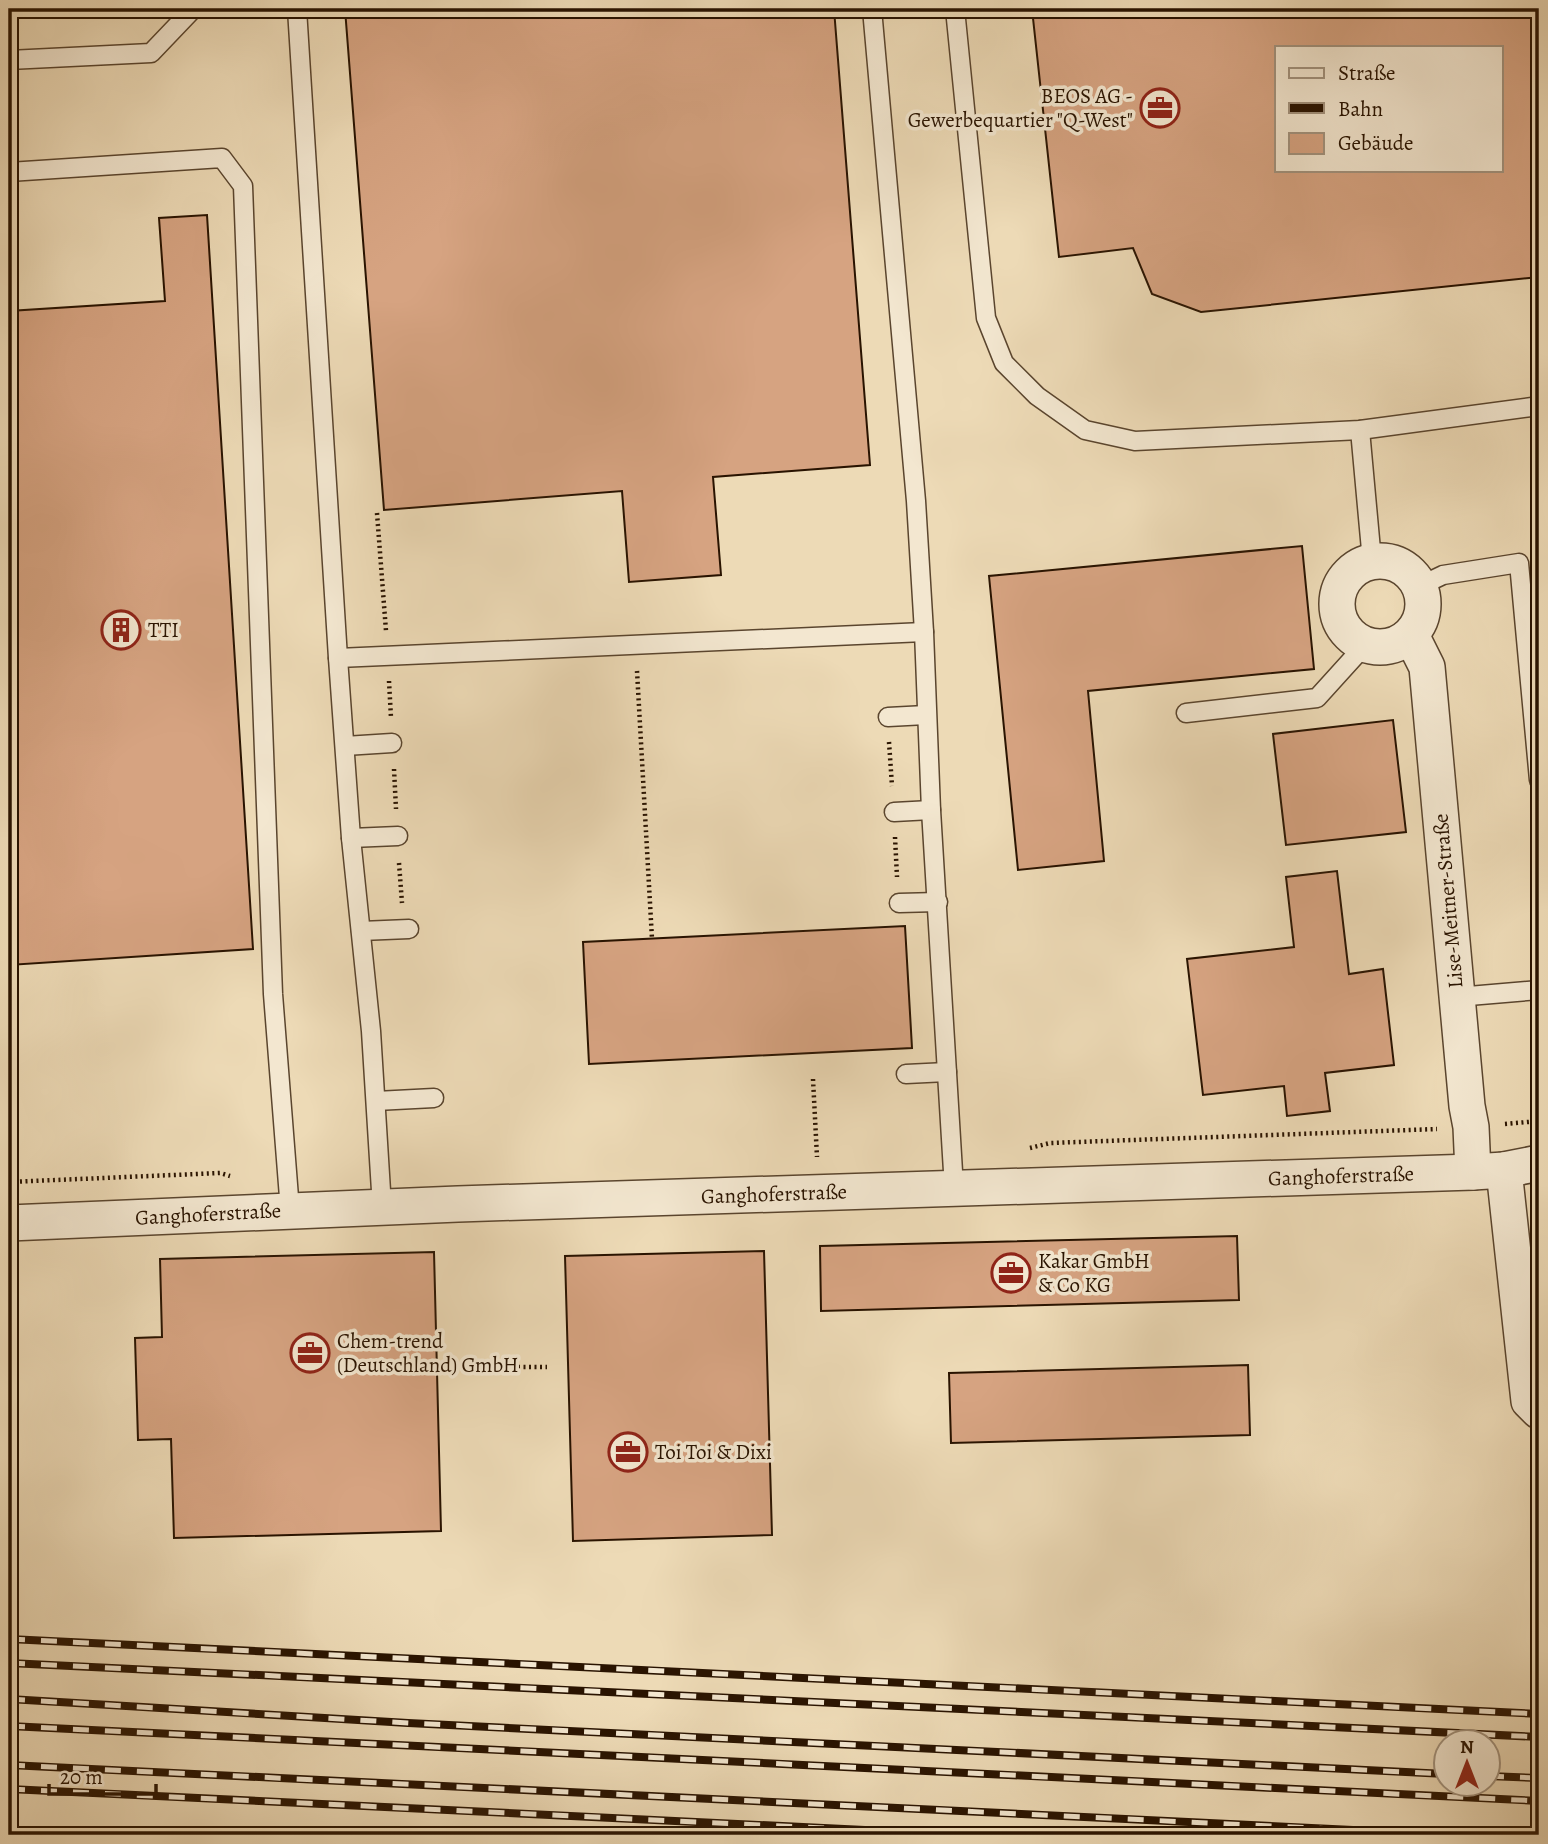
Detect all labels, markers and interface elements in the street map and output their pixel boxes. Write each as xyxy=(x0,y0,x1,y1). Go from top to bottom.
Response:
legend xyxy=(1275,46,1502,172)
text: Straße xyxy=(1338,59,1396,87)
place label: BEOS AG - Gewerbequartier "Q-West" xyxy=(908,82,1133,134)
office icon: BEOS AG - Gewerbequartier "Q-West" xyxy=(1139,87,1181,129)
text: Bahn xyxy=(1338,95,1383,123)
text: Gebäude xyxy=(1338,129,1414,157)
building icon: TTI xyxy=(100,609,142,651)
place label: TTI xyxy=(148,616,179,644)
street label: Lise-Meitner-Straße xyxy=(1426,812,1470,990)
street label: Ganghoferstraße xyxy=(1268,1159,1414,1193)
street label: Ganghoferstraße xyxy=(701,1177,847,1211)
street label: Ganghoferstraße xyxy=(134,1196,282,1232)
place label: Kakar GmbH & Co KG xyxy=(1038,1247,1150,1299)
office icon: Kakar GmbH & Co KG xyxy=(990,1252,1032,1294)
place label: Chem-trend (Deutschland) GmbH xyxy=(337,1327,519,1379)
office icon: Chem-trend (Deutschland) GmbH xyxy=(289,1332,331,1374)
office icon: Toi Toi & Dixi xyxy=(607,1431,649,1473)
place label: Toi Toi & Dixi xyxy=(655,1438,772,1466)
north arrow xyxy=(1432,1728,1502,1798)
text: N xyxy=(1460,1734,1474,1760)
scale bar xyxy=(49,1753,156,1797)
text: 20 m xyxy=(60,1763,103,1791)

